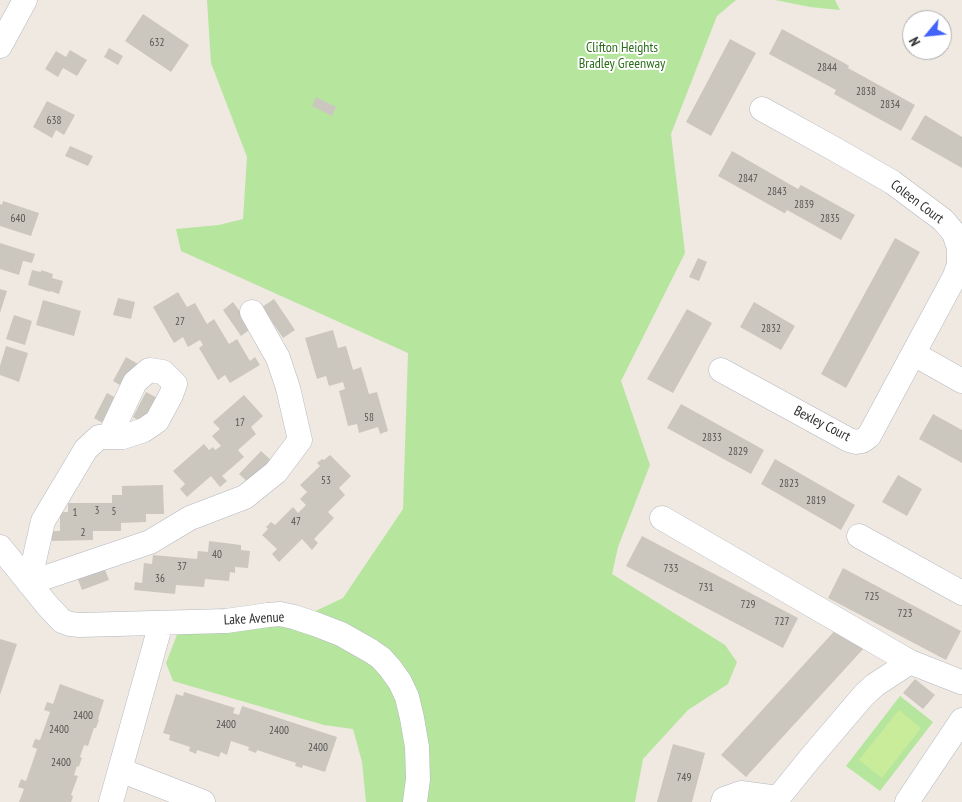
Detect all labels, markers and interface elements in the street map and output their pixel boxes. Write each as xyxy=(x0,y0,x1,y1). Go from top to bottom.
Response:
north arrow xyxy=(902,10,952,60)
text: N xyxy=(905,34,924,49)
house number: 632 xyxy=(150,36,164,50)
park label: Clifton Heights Bradley Greenway xyxy=(579,40,665,72)
house number: 2844 xyxy=(817,61,837,75)
house number: 2838 xyxy=(856,85,876,99)
house number: 2834 xyxy=(880,98,900,112)
house number: 638 xyxy=(47,114,61,128)
house number: 2847 xyxy=(738,172,758,186)
street label: Coleen Court xyxy=(887,177,947,227)
house number: 2843 xyxy=(767,185,787,199)
house number: 2839 xyxy=(794,198,814,212)
house number: 640 xyxy=(11,212,25,226)
house number: 2835 xyxy=(820,212,840,226)
house number: 27 xyxy=(175,315,185,329)
house number: 2832 xyxy=(761,322,781,336)
street label: Bexley Court xyxy=(791,403,853,445)
house number: 58 xyxy=(364,411,374,425)
house number: 17 xyxy=(235,416,245,430)
house number: 2833 xyxy=(702,431,722,445)
house number: 2829 xyxy=(728,445,748,459)
house number: 53 xyxy=(321,474,331,488)
house number: 2823 xyxy=(779,477,799,491)
house number: 2819 xyxy=(806,494,826,508)
house number: 3 xyxy=(95,504,99,518)
house number: 5 xyxy=(112,505,116,519)
house number: 1 xyxy=(73,506,77,520)
house number: 47 xyxy=(291,515,301,529)
house number: 2 xyxy=(81,526,85,540)
house number: 40 xyxy=(212,548,222,562)
house number: 37 xyxy=(177,560,187,574)
house number: 733 xyxy=(664,562,678,576)
house number: 36 xyxy=(155,572,165,586)
house number: 731 xyxy=(699,581,713,595)
house number: 725 xyxy=(865,590,879,604)
house number: 729 xyxy=(741,598,755,612)
house number: 723 xyxy=(898,607,912,621)
street label: Lake Avenue xyxy=(223,609,285,629)
house number: 727 xyxy=(775,615,789,629)
house number: 2400 xyxy=(73,709,93,723)
house number: 2400 xyxy=(216,718,236,732)
house number: 2400 xyxy=(49,723,69,737)
house number: 2400 xyxy=(269,724,289,738)
house number: 2400 xyxy=(308,741,328,755)
house number: 2400 xyxy=(51,756,71,770)
house number: 749 xyxy=(677,771,691,785)

